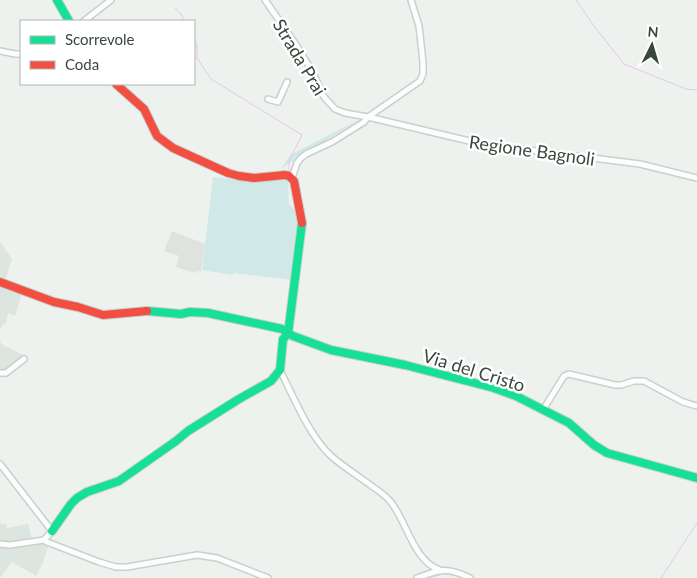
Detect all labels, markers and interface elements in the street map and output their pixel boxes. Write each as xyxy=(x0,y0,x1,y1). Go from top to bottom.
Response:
street label: Strada Prai xyxy=(269,15,331,99)
legend xyxy=(20,20,195,85)
north arrow xyxy=(627,20,677,70)
text: N xyxy=(647,23,659,40)
text: Scorrevole xyxy=(65,30,135,48)
text: Coda xyxy=(65,55,99,73)
street label: Regione Bagnoli xyxy=(468,130,596,170)
street label: Via del Cristo xyxy=(420,344,528,396)

